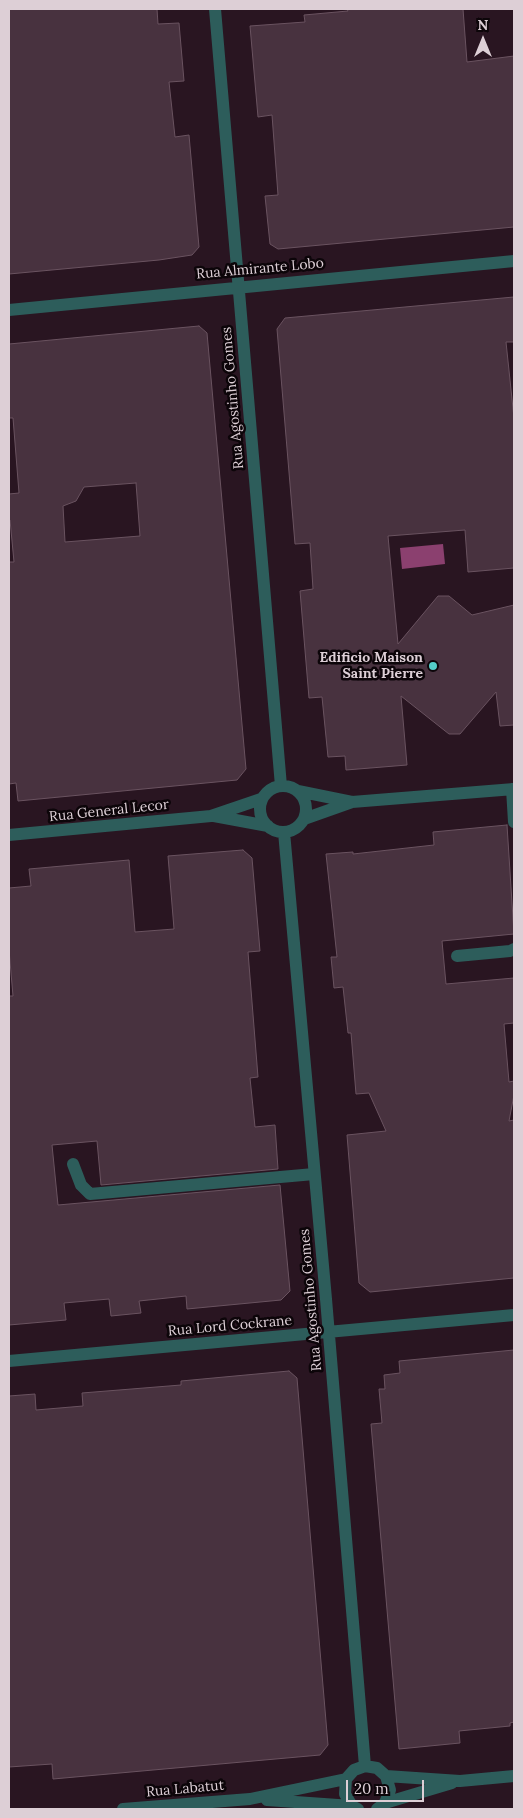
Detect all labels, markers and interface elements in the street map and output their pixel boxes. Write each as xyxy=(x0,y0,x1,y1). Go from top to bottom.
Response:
north arrow xyxy=(458,15,508,65)
text: N xyxy=(478,16,488,34)
street label: Rua Almirante Lobo xyxy=(196,255,324,283)
street label: Rua Agostinho Gomes xyxy=(218,326,248,470)
place label: Edificio Maison Saint Pierre xyxy=(320,650,423,682)
marker: Edificio Maison Saint Pierre xyxy=(427,660,439,672)
street label: Rua General Lecor xyxy=(48,796,170,826)
street label: Rua Agostinho Gomes xyxy=(296,1228,326,1372)
street label: Rua Lord Cockrane xyxy=(167,1312,293,1340)
scale bar xyxy=(348,1770,426,1802)
street label: Rua Labatut xyxy=(145,1777,225,1801)
text: 20 m xyxy=(354,1779,389,1798)

